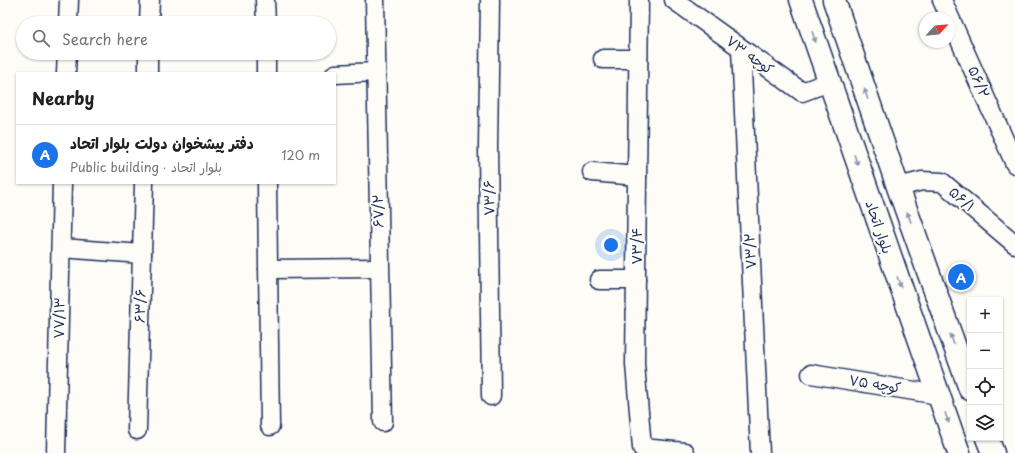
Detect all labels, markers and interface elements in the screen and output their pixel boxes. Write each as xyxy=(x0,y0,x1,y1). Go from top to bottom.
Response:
north arrow xyxy=(919,12,955,48)
search box xyxy=(16,16,336,60)
icon: search xyxy=(30,27,52,49)
text: Search here xyxy=(62,27,148,50)
street label: کوچه ۷۳ xyxy=(722,30,778,79)
one-way arrow xyxy=(811,31,817,43)
street label: ۵۶/۲ xyxy=(963,62,996,101)
text: Nearby xyxy=(32,85,94,111)
one-way arrow xyxy=(863,88,869,100)
text: دفتر پیشخوان دولت بلوار اتحاد xyxy=(70,131,254,154)
text: A xyxy=(40,145,50,164)
text: 120 m xyxy=(281,145,320,164)
one-way arrow xyxy=(853,154,859,166)
text: Public building · بلوار اتحاد xyxy=(70,157,222,176)
street label: ۷۳/۶ xyxy=(478,180,499,216)
street label: ۵۶/۱ xyxy=(944,181,980,216)
street label: ۶۷/۲ xyxy=(367,194,388,228)
street label: بلوار اتحاد xyxy=(861,197,898,256)
one-way arrow xyxy=(906,210,912,222)
street label: ۷۳/۴ xyxy=(626,227,647,265)
street label: ۷۳/۲ xyxy=(738,232,761,270)
your location xyxy=(601,235,621,255)
pin: A xyxy=(948,262,974,292)
one-way arrow xyxy=(896,277,902,289)
street label: ۶۳/۶ xyxy=(128,289,151,323)
street label: ۷۷/۱۳ xyxy=(48,297,69,339)
map controls xyxy=(967,297,1003,441)
button: + xyxy=(967,297,1003,333)
one-way arrow xyxy=(949,333,955,345)
button: − xyxy=(967,333,1003,369)
street label: کوچه ۷۵ xyxy=(847,369,903,398)
button: locate xyxy=(967,369,1003,405)
button: layers xyxy=(967,405,1003,441)
one-way arrow xyxy=(944,413,950,425)

